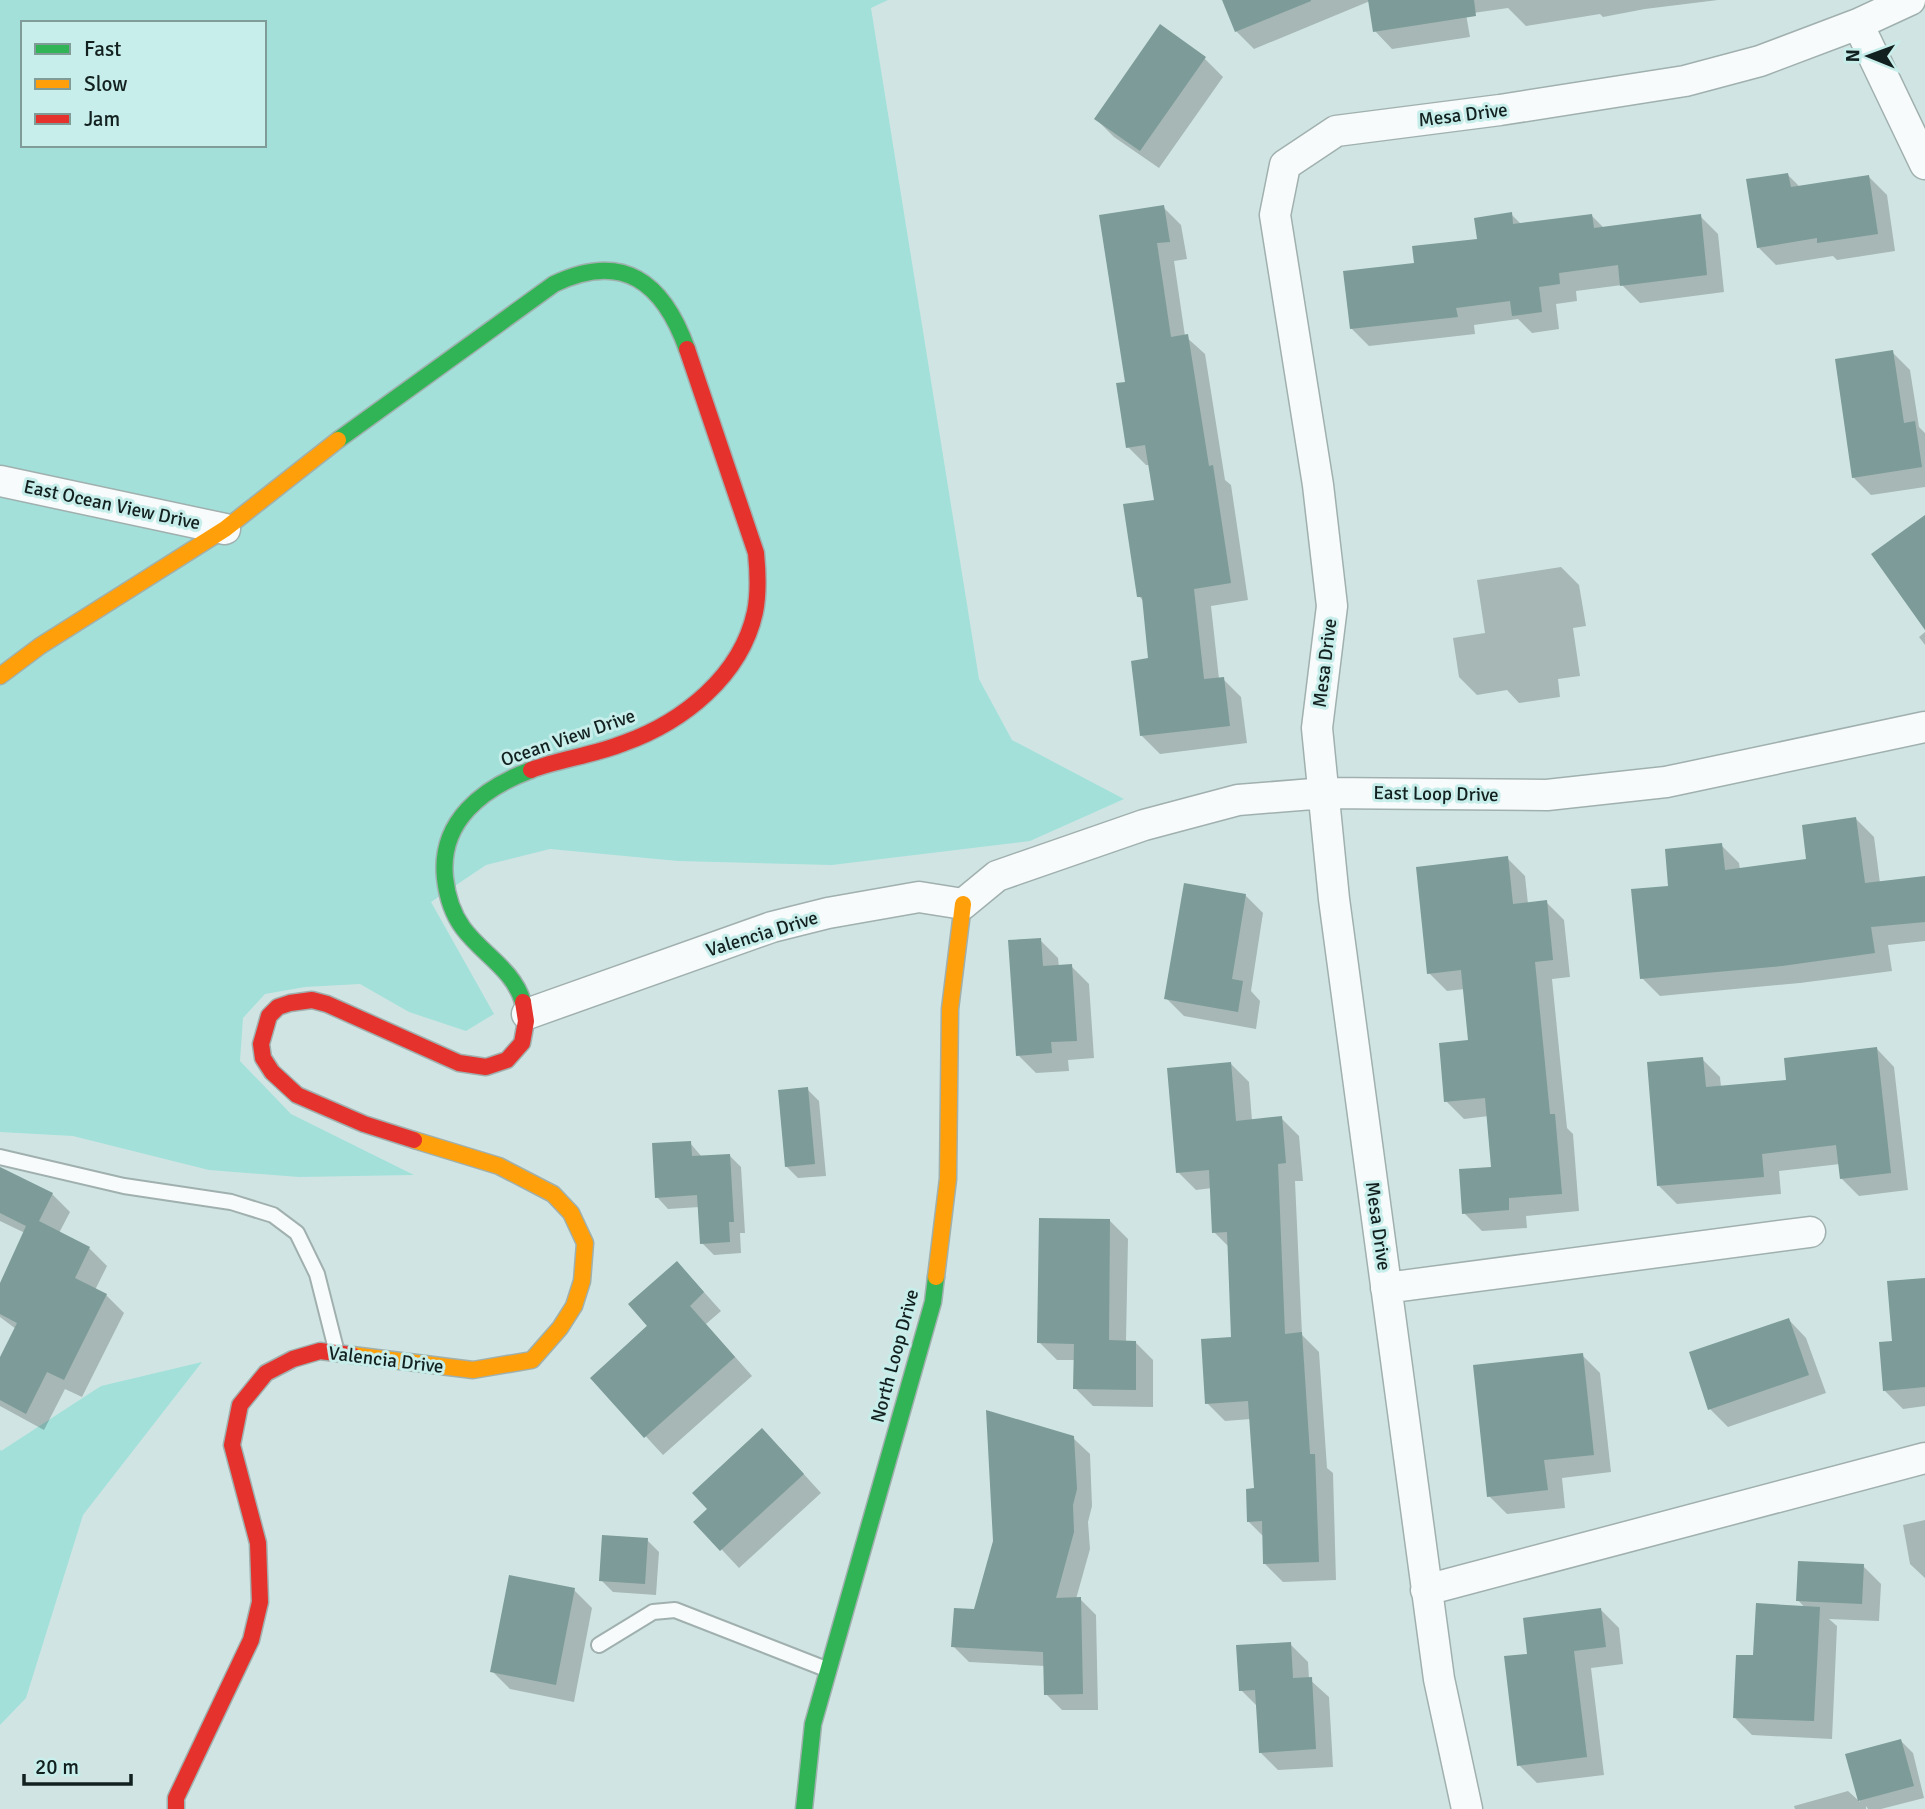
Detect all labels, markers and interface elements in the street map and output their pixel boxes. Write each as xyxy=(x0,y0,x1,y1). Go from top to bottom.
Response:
legend xyxy=(21,21,266,147)
north arrow xyxy=(1834,21,1904,91)
text: Fast xyxy=(84,36,121,62)
text: N xyxy=(1841,49,1865,63)
text: Slow xyxy=(84,71,128,97)
street label: Mesa Drive xyxy=(1417,98,1509,132)
text: Jam xyxy=(84,106,120,132)
street label: East Ocean View Drive xyxy=(21,475,203,535)
street label: Mesa Drive xyxy=(1308,617,1342,709)
street label: Ocean View Drive xyxy=(498,704,638,772)
street label: East Loop Drive xyxy=(1373,781,1499,807)
street label: Valencia Drive xyxy=(703,906,821,962)
street label: Mesa Drive xyxy=(1360,1180,1396,1272)
street label: North Loop Drive xyxy=(866,1287,924,1425)
street label: Valencia Drive xyxy=(327,1341,445,1379)
scale bar xyxy=(24,1742,131,1786)
text: 20 m xyxy=(35,1754,79,1780)

